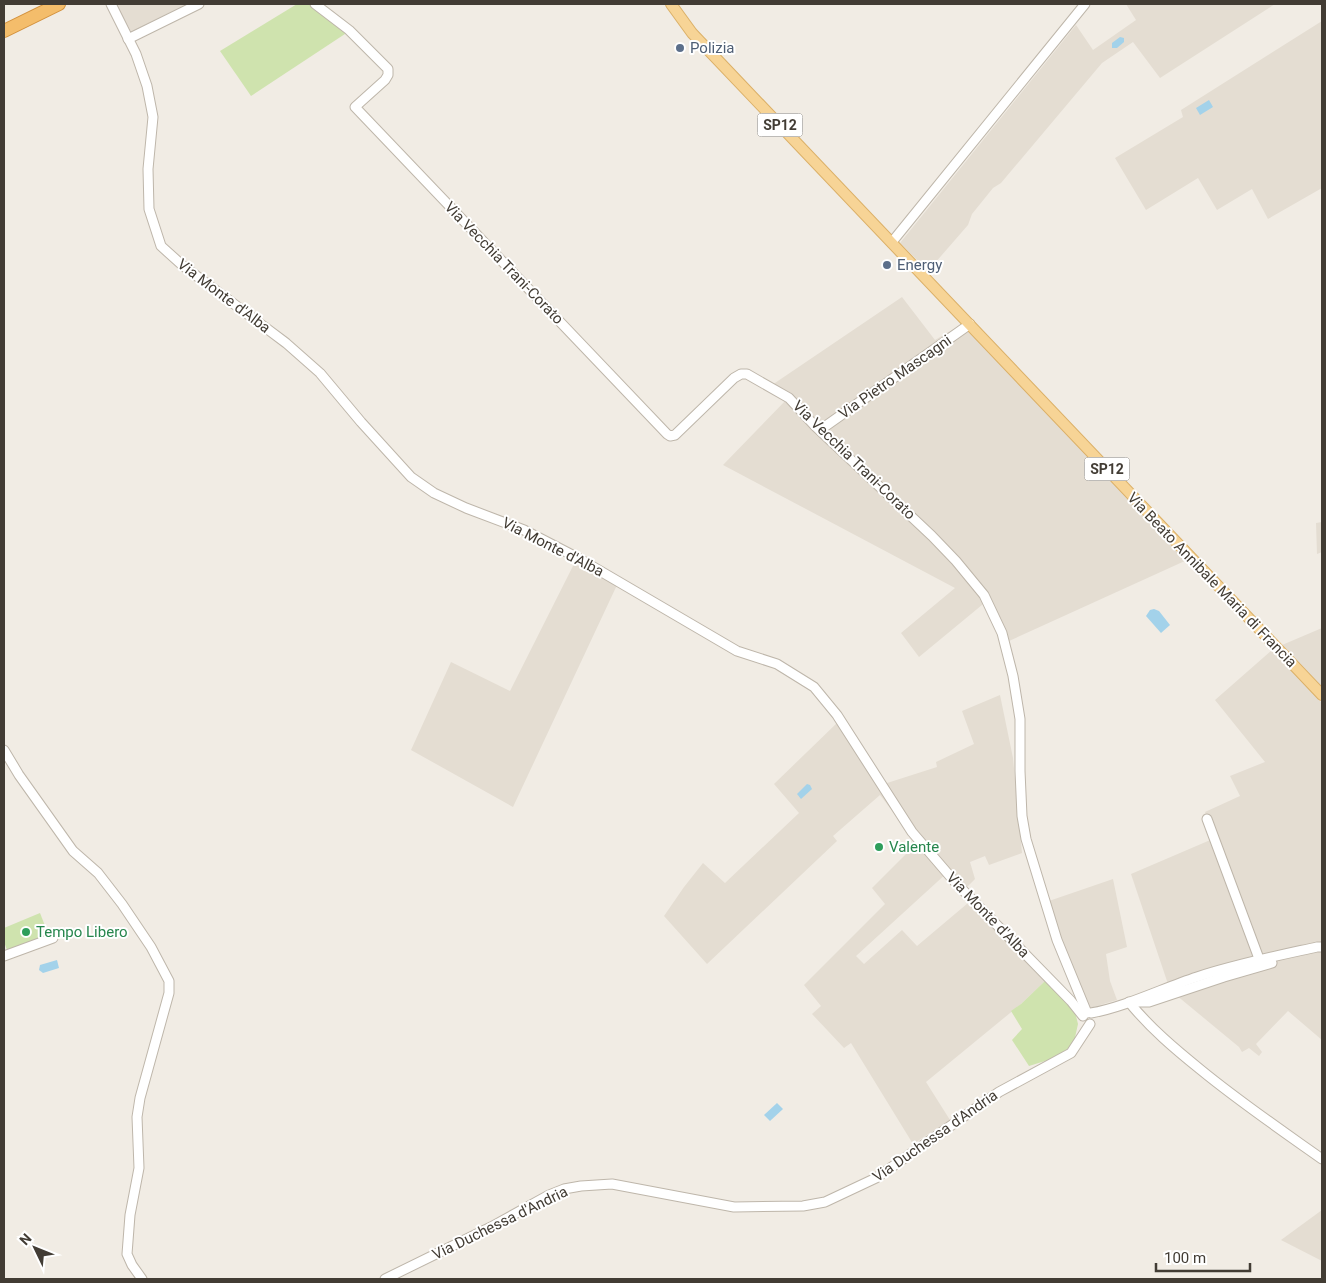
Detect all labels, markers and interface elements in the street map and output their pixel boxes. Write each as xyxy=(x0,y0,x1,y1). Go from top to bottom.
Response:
place label: Polizia xyxy=(690,39,734,57)
marker: Polizia xyxy=(674,42,686,54)
road number: SP12 xyxy=(758,114,802,136)
street label: Via Vecchia Trani-Corato xyxy=(441,198,567,328)
street label: Via Monte d'Alba xyxy=(174,255,274,337)
place label: Energy xyxy=(897,256,942,274)
marker: Energy xyxy=(881,259,893,271)
street label: Via Pietro Mascagni xyxy=(835,331,955,423)
street label: Via Vecchia Trani-Corato xyxy=(789,397,919,523)
road number: SP12 xyxy=(1084,458,1130,480)
street label: Via Beato Annibale Maria di Francia xyxy=(1123,489,1301,671)
street label: Via Monte d'Alba xyxy=(499,514,607,580)
place label: Valente xyxy=(889,838,939,856)
marker: Valente xyxy=(873,841,885,853)
street label: Via Monte d'Alba xyxy=(943,869,1033,961)
place label: Tempo Libero xyxy=(36,923,128,941)
marker: Tempo Libero xyxy=(20,926,32,938)
street label: Via Duchessa d'Andria xyxy=(869,1086,1001,1186)
street label: Via Duchessa d'Andria xyxy=(429,1182,571,1264)
north arrow xyxy=(10,1223,60,1273)
text: N xyxy=(16,1230,35,1248)
scale bar xyxy=(1156,1240,1250,1272)
text: 100 m xyxy=(1164,1249,1206,1267)

